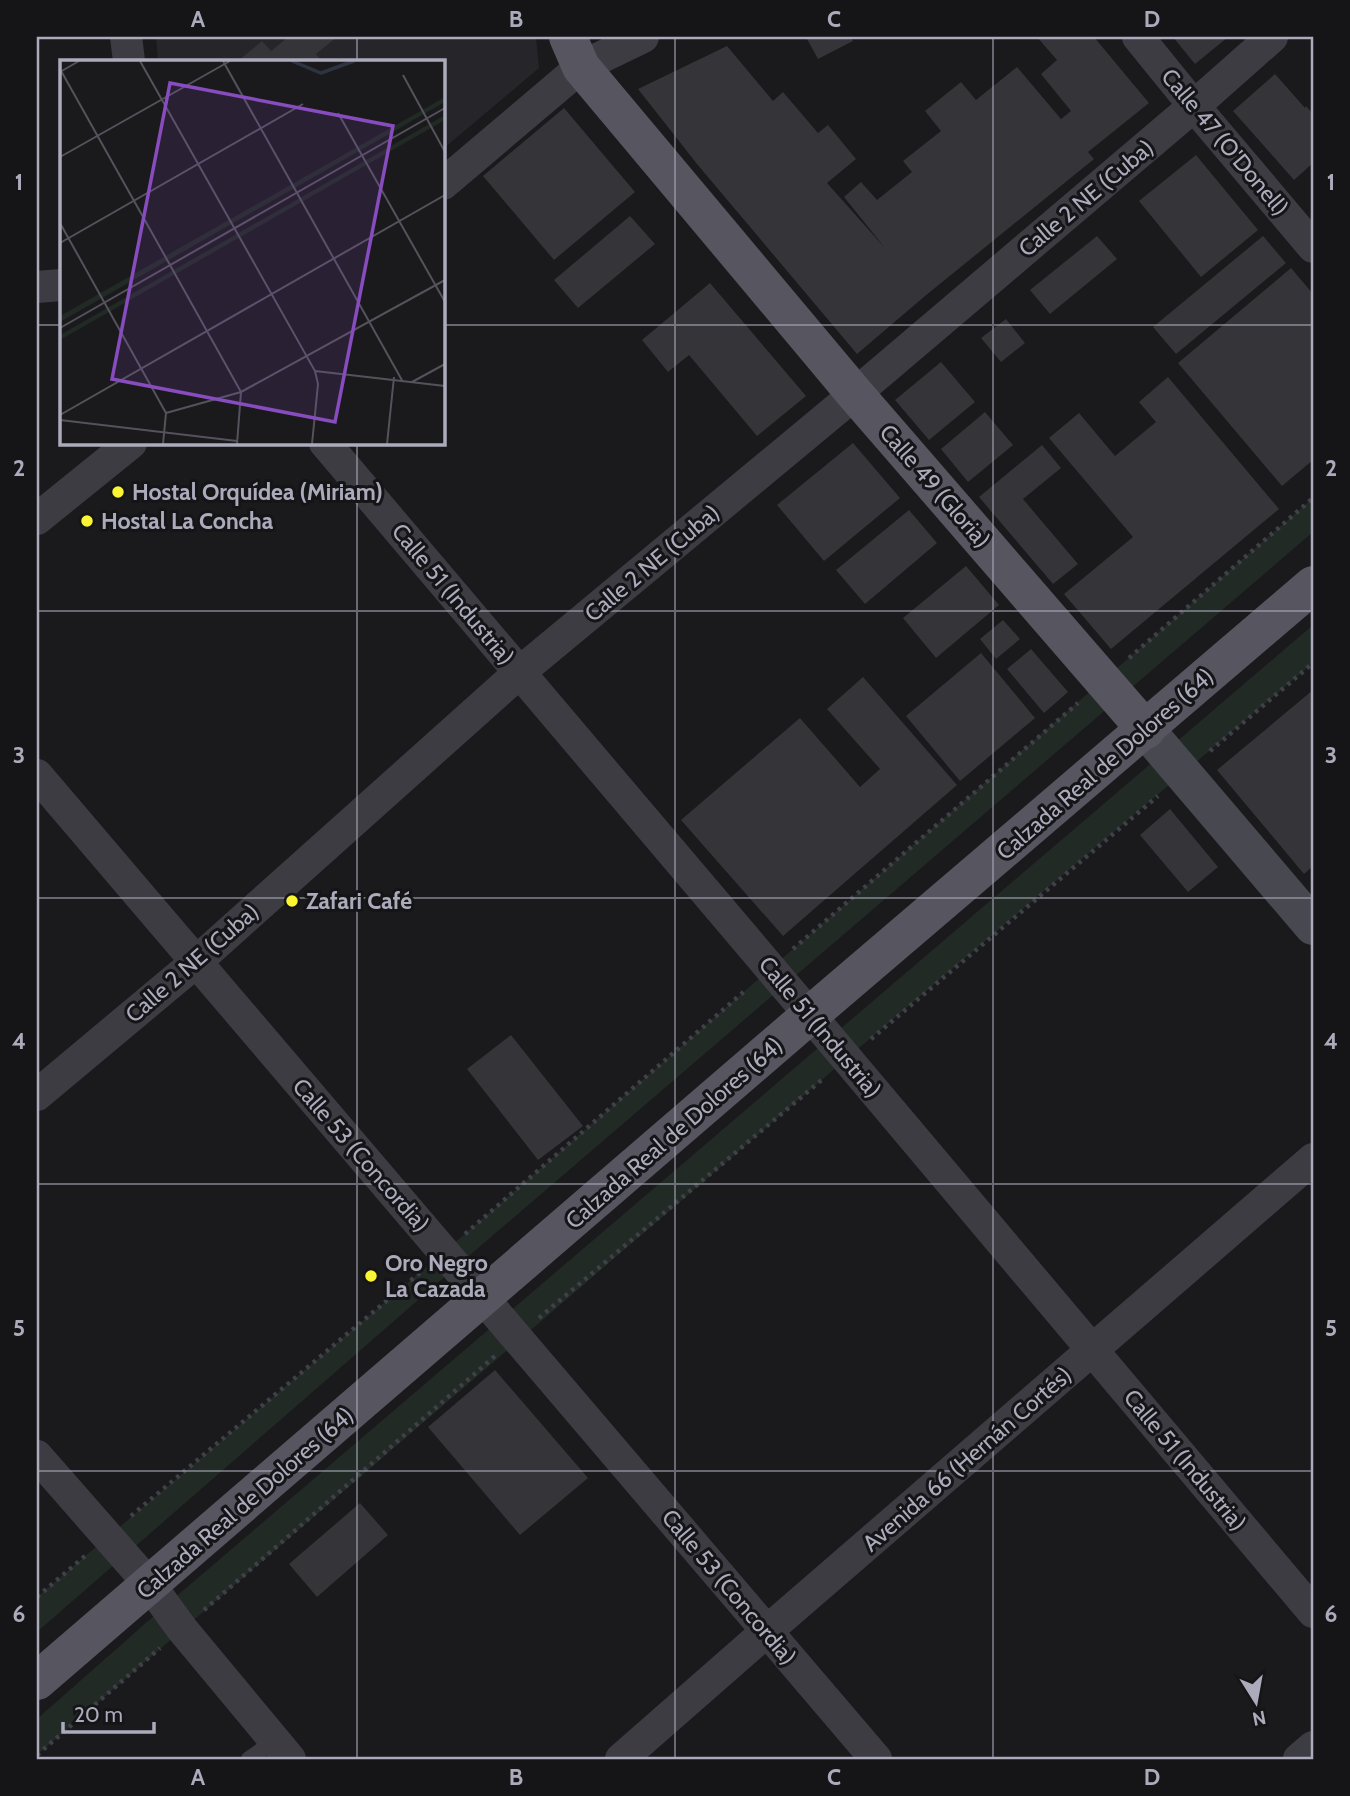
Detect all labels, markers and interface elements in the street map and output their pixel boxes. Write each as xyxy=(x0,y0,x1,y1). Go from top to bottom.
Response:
text: A xyxy=(191,5,206,33)
text: B xyxy=(509,5,523,33)
text: C xyxy=(827,5,841,33)
text: D xyxy=(1144,5,1160,33)
inset map xyxy=(60,60,444,444)
street label: Calle 47 (O'Donell) xyxy=(1155,63,1295,221)
street label: Calle 2 NE (Cuba) xyxy=(1013,133,1159,263)
text: 1 xyxy=(15,168,23,196)
text: 1 xyxy=(1327,168,1335,196)
street label: Calle 49 (Gloria) xyxy=(874,419,996,553)
text: 2 xyxy=(13,454,25,482)
text: 2 xyxy=(1325,454,1337,482)
place label: Hostal Orquídea (Miriam) xyxy=(132,478,383,506)
marker: Hostal Orquídea (Miriam) xyxy=(110,484,126,500)
street label: Calle 2 NE (Cuba) xyxy=(579,498,725,628)
place label: Hostal La Concha xyxy=(101,507,274,535)
marker: Hostal La Concha xyxy=(79,513,95,529)
street label: Calle 51 (Industria) xyxy=(386,518,520,670)
street label: Calzada Real de Dolores (64) xyxy=(991,662,1219,866)
text: 3 xyxy=(13,741,25,769)
text: 3 xyxy=(1325,741,1337,769)
place label: Zafari Café xyxy=(306,887,412,915)
marker: Zafari Café xyxy=(284,893,300,909)
street label: Calle 2 NE (Cuba) xyxy=(120,897,264,1029)
street label: Calle 51 (Industria) xyxy=(753,951,887,1103)
text: 4 xyxy=(12,1027,26,1055)
text: 4 xyxy=(1324,1027,1338,1055)
street label: Calzada Real de Dolores (64) xyxy=(560,1031,788,1235)
street label: Calle 53 (Concordia) xyxy=(287,1072,435,1238)
place label: Oro Negro La Cazada xyxy=(385,1249,488,1303)
marker: Oro Negro La Cazada xyxy=(363,1268,379,1284)
text: 5 xyxy=(13,1314,25,1342)
text: 5 xyxy=(1325,1314,1337,1342)
street label: Avenida 66 (Hernán Cortés) xyxy=(857,1361,1077,1557)
street label: Calle 51 (Industria) xyxy=(1118,1384,1252,1536)
street label: Calzada Real de Dolores (64) xyxy=(131,1401,359,1605)
street label: Calle 53 (Concordia) xyxy=(656,1504,802,1670)
text: 6 xyxy=(13,1600,25,1628)
text: 6 xyxy=(1325,1600,1337,1628)
north arrow xyxy=(1220,1666,1290,1736)
scale bar xyxy=(63,1691,154,1735)
text: 20 m xyxy=(74,1702,123,1727)
text: N xyxy=(1250,1706,1268,1731)
text: A xyxy=(191,1763,206,1791)
text: B xyxy=(509,1763,523,1791)
text: C xyxy=(827,1763,841,1791)
text: D xyxy=(1144,1763,1160,1791)

